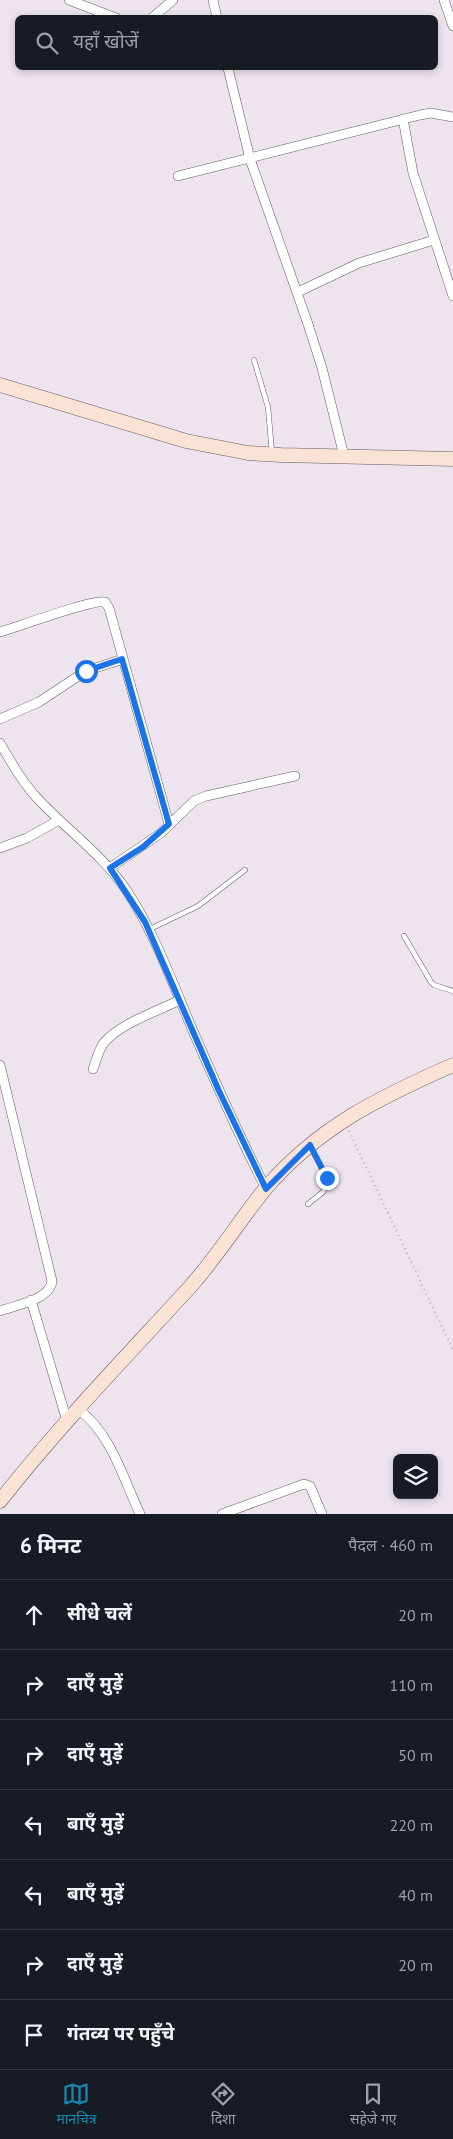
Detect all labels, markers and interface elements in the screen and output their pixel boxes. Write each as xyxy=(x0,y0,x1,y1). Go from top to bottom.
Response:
search box xyxy=(15,15,438,70)
icon: search xyxy=(33,29,61,57)
text: यहाँ खोजें xyxy=(73,29,139,53)
route start xyxy=(75,660,98,683)
route end xyxy=(316,1167,339,1190)
map controls xyxy=(393,1454,438,1499)
button: layers xyxy=(393,1454,438,1499)
text: 6 मिनट xyxy=(20,1532,81,1559)
text: पैदल · 460 m xyxy=(348,1535,433,1555)
icon: ahead xyxy=(20,1601,48,1629)
text: सीधे चलें xyxy=(67,1601,132,1625)
text: 20 m xyxy=(398,1605,433,1625)
icon: right xyxy=(20,1671,48,1699)
text: दाएँ मुड़ें xyxy=(67,1671,123,1695)
text: 110 m xyxy=(390,1675,433,1695)
icon: right xyxy=(20,1741,48,1769)
text: दाएँ मुड़ें xyxy=(67,1741,123,1765)
text: 50 m xyxy=(398,1745,433,1765)
icon: left xyxy=(20,1811,48,1839)
text: बाएँ मुड़ें xyxy=(67,1811,124,1835)
text: 220 m xyxy=(390,1815,433,1835)
icon: left xyxy=(20,1881,48,1909)
text: बाएँ मुड़ें xyxy=(67,1881,124,1905)
text: 40 m xyxy=(398,1885,433,1905)
icon: right xyxy=(20,1951,48,1979)
text: दाएँ मुड़ें xyxy=(67,1951,123,1975)
text: 20 m xyxy=(398,1955,433,1975)
icon: arrive xyxy=(20,2021,48,2049)
text: गंतव्य पर पहुँचे xyxy=(67,2021,174,2045)
tab: मानचित्र xyxy=(56,2080,96,2130)
tab: दिशा xyxy=(209,2080,237,2130)
tab: सहेजे गए xyxy=(350,2080,397,2130)

